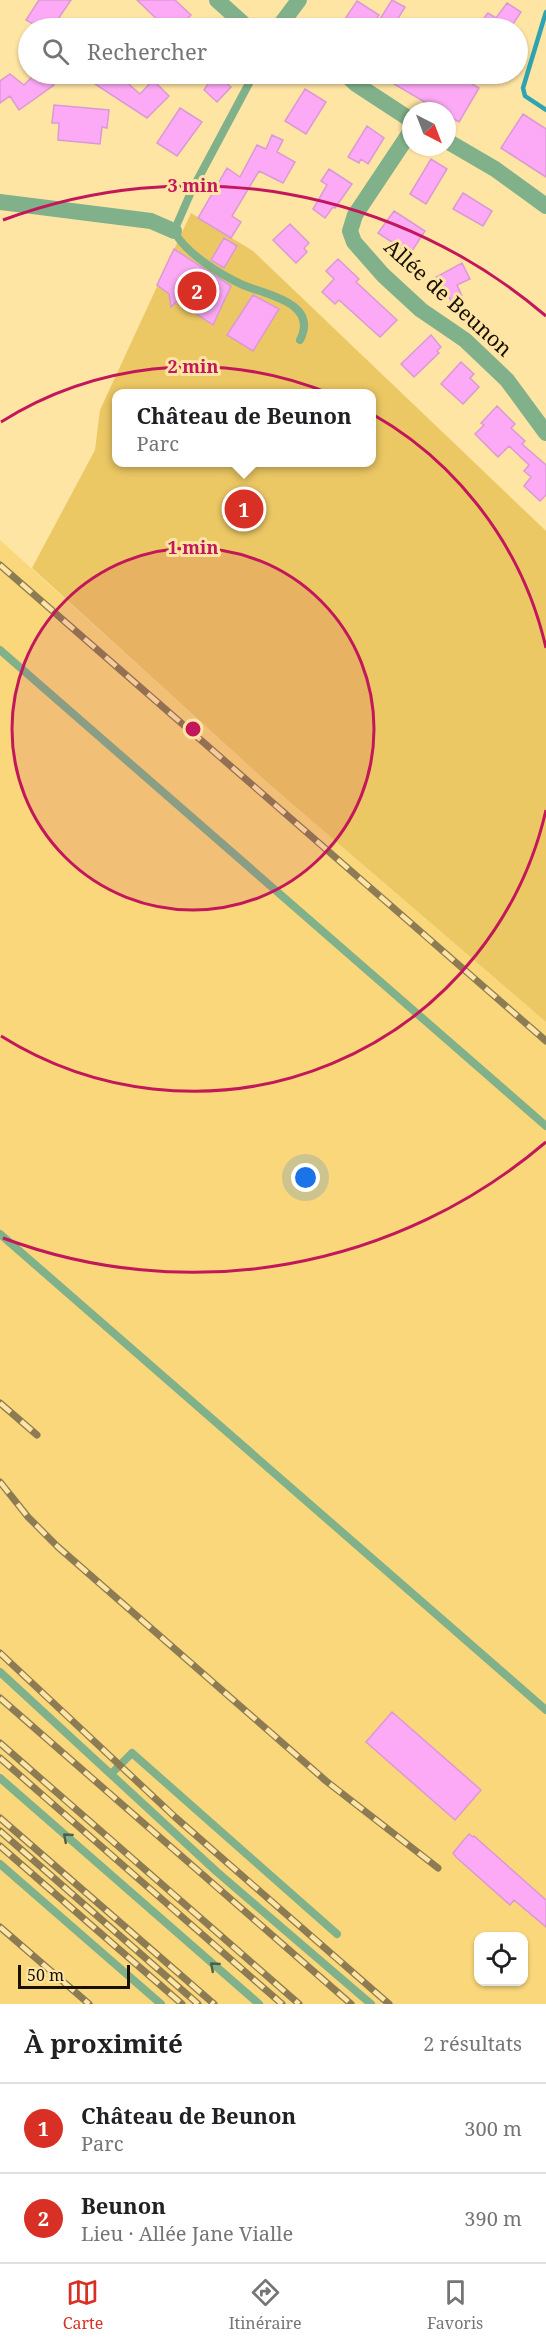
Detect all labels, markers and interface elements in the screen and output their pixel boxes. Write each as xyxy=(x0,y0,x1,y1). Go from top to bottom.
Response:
search box xyxy=(18,18,528,84)
icon: search xyxy=(39,35,72,68)
text: Rechercher xyxy=(87,36,207,66)
north arrow xyxy=(402,102,456,156)
text: 3 min xyxy=(168,173,218,197)
street label: Allée de Beunon xyxy=(379,232,519,362)
pin: 2 xyxy=(178,268,216,314)
text: 2 min xyxy=(168,354,218,378)
popup xyxy=(112,389,376,467)
text: Château de Beunon xyxy=(136,400,352,430)
text: Parc xyxy=(136,430,179,457)
pin: 1 xyxy=(224,486,264,532)
text: 1 min xyxy=(168,535,218,559)
centre of rings xyxy=(183,719,203,739)
your location xyxy=(291,1163,320,1192)
one-way arrow xyxy=(64,1833,74,1844)
map controls xyxy=(474,1932,528,1986)
button: locate xyxy=(474,1932,528,1986)
scale bar xyxy=(18,1962,130,1990)
one-way arrow xyxy=(210,1962,221,1973)
text: 50 m xyxy=(27,1964,64,1986)
text: À proximité xyxy=(24,2025,183,2061)
text: 2 résultats xyxy=(423,2030,522,2057)
text: Château de Beunon xyxy=(81,2100,296,2130)
text: 1 xyxy=(38,2115,49,2142)
text: 300 m xyxy=(464,2115,522,2142)
text: Parc xyxy=(81,2130,124,2157)
text: Beunon xyxy=(81,2190,166,2220)
text: 2 xyxy=(38,2205,49,2232)
text: 390 m xyxy=(464,2205,522,2232)
text: Lieu · Allée Jane Vialle xyxy=(81,2220,293,2247)
tab: Carte xyxy=(63,2276,103,2334)
tab: Itinéraire xyxy=(229,2276,302,2334)
tab: Favoris xyxy=(427,2276,483,2334)

